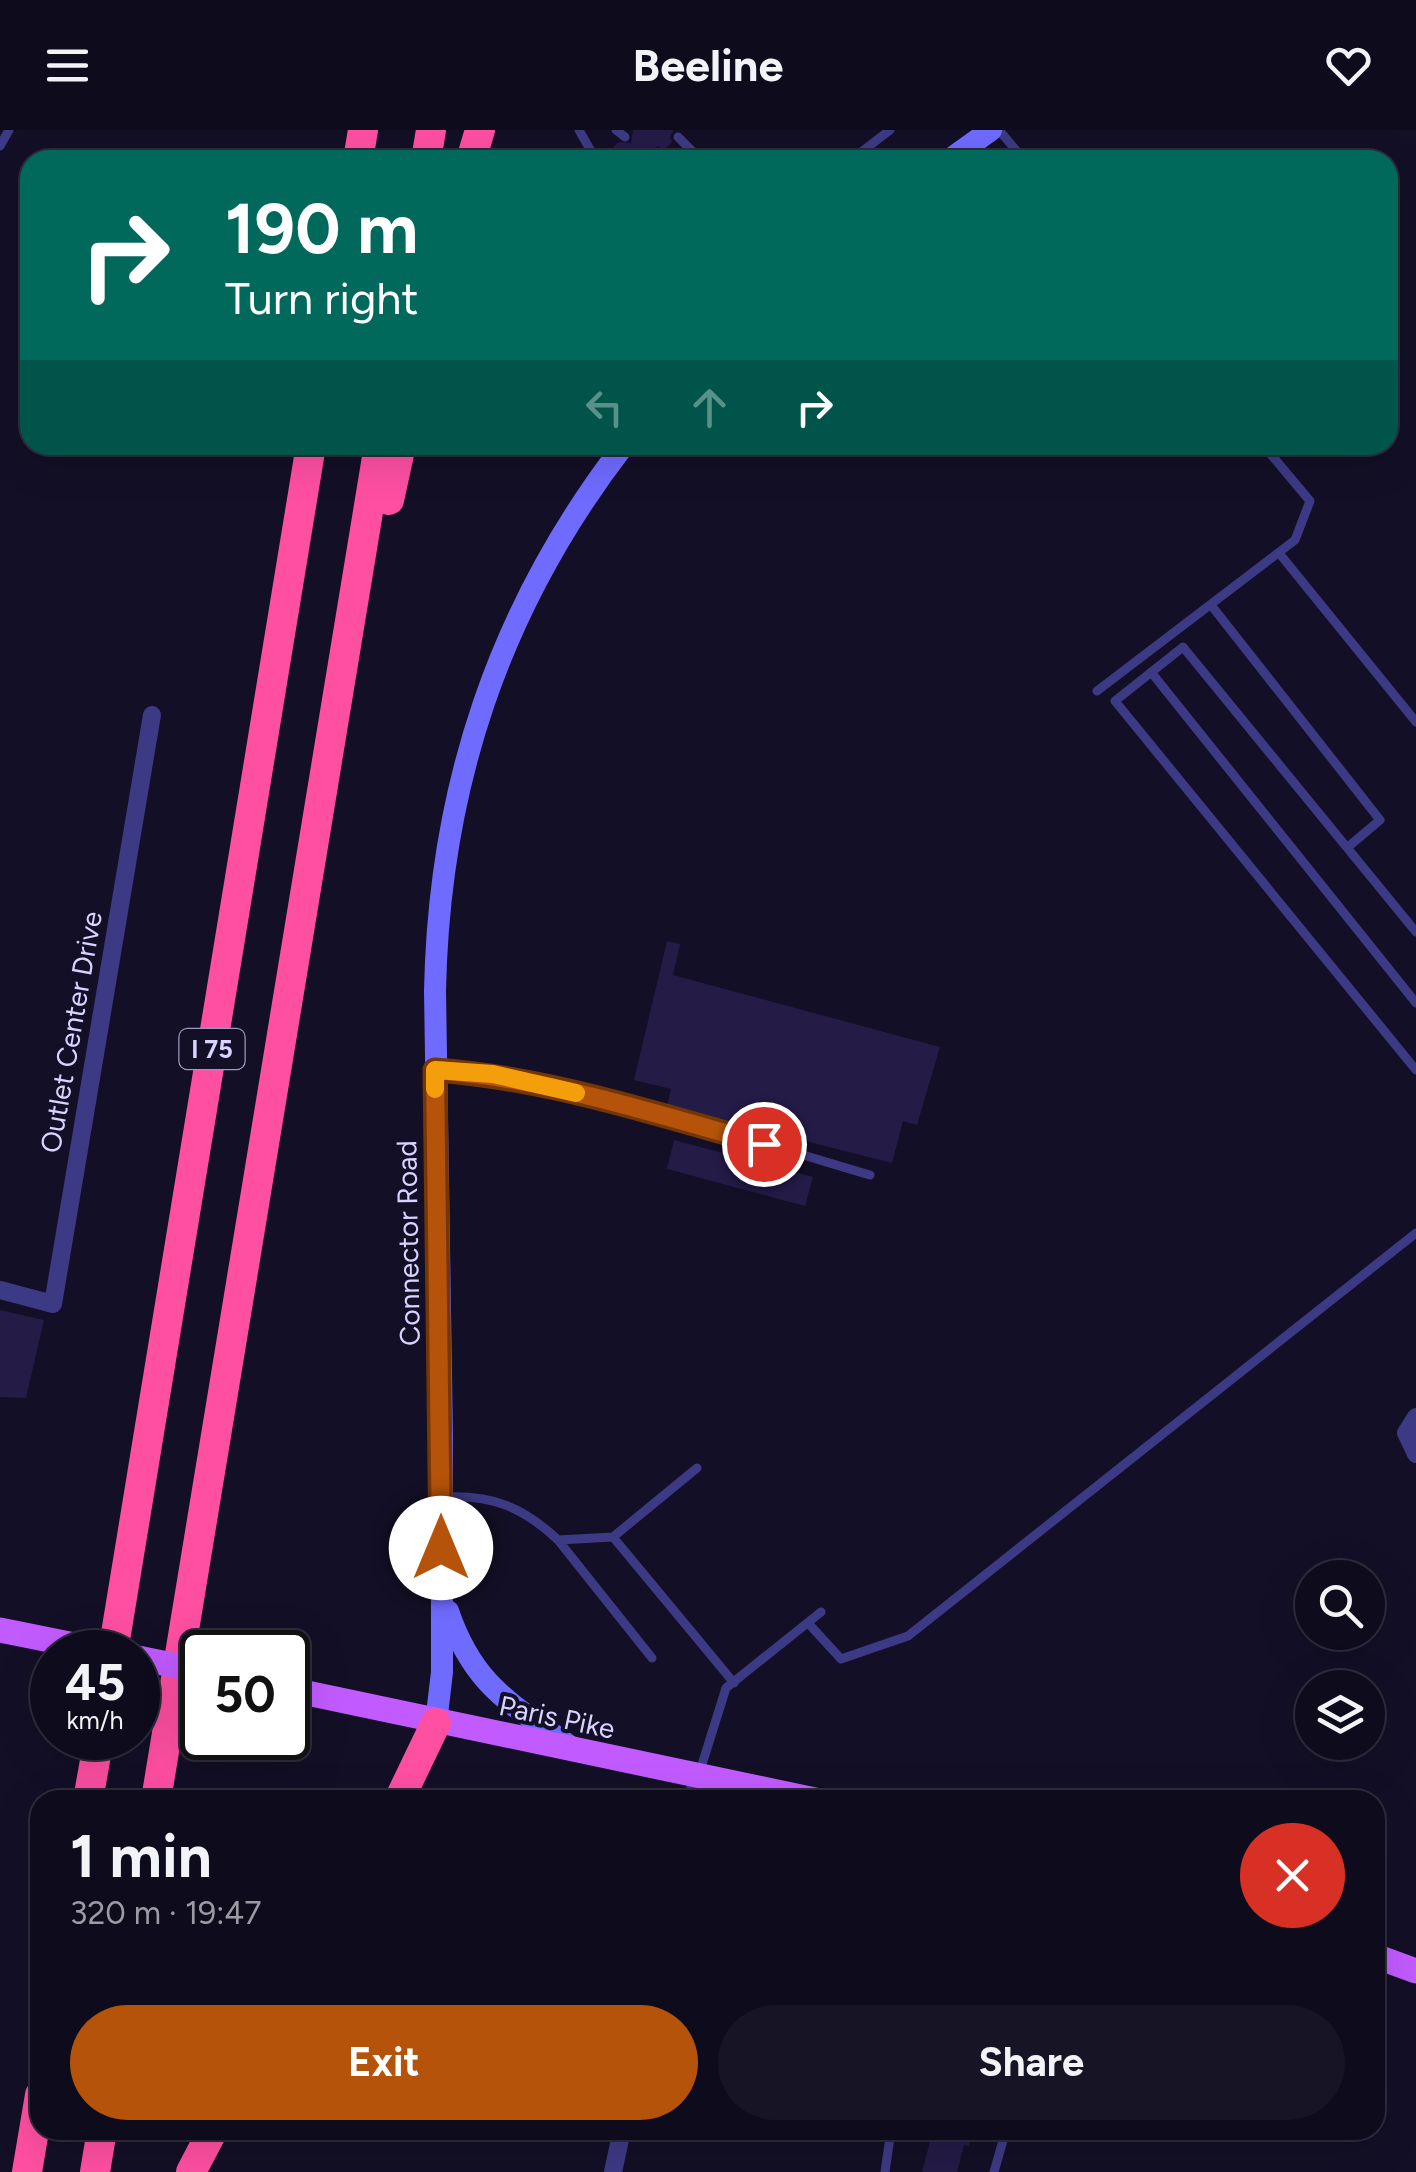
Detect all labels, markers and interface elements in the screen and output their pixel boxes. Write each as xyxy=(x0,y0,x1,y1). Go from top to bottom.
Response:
icon: menu xyxy=(40,38,95,93)
text: Beeline xyxy=(633,38,783,92)
icon: heart xyxy=(1321,38,1376,93)
text: 190 m xyxy=(225,186,418,271)
icon: right xyxy=(60,190,190,320)
text: Turn right xyxy=(225,271,418,325)
icon: left xyxy=(577,380,632,435)
icon: ahead xyxy=(682,380,737,435)
icon: right xyxy=(787,380,842,435)
street label: Outlet Center Drive xyxy=(33,908,109,1156)
road number: I 75 xyxy=(180,1029,244,1069)
pin xyxy=(722,1102,807,1187)
icon: arrive xyxy=(737,1117,792,1172)
street label: Connector Road xyxy=(389,1140,427,1346)
position arrow xyxy=(389,1496,493,1600)
map controls xyxy=(1295,1560,1385,1760)
button: search xyxy=(1295,1560,1385,1650)
speed limit sign: 50 xyxy=(180,1630,310,1760)
text: 45 xyxy=(65,1652,125,1713)
button: layers xyxy=(1295,1670,1385,1760)
street label: Paris Pike xyxy=(496,1688,618,1746)
text: km/h xyxy=(66,1705,124,1735)
text: 1 min xyxy=(70,1820,212,1892)
button: close xyxy=(1240,1823,1345,1928)
text: 320 m · 19:47 xyxy=(70,1894,261,1932)
button: Exit xyxy=(70,2005,698,2120)
button: Share xyxy=(718,2005,1345,2120)

